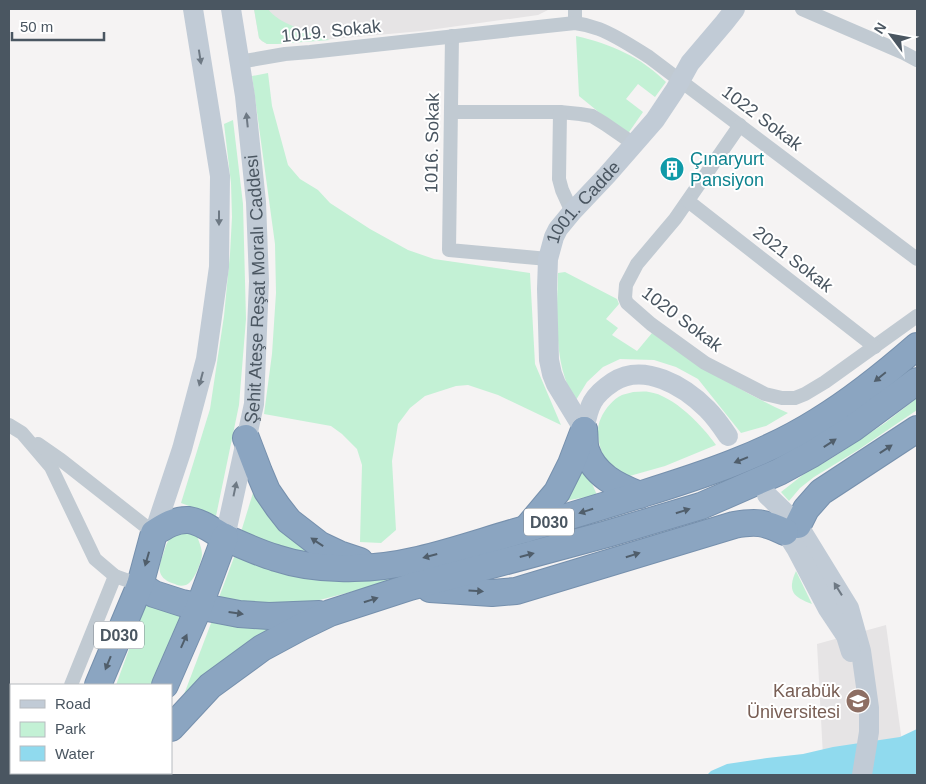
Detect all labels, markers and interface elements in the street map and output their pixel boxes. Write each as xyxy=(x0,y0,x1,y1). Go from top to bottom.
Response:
scale bar xyxy=(12,10,105,42)
north arrow xyxy=(866,10,916,60)
street label: 1019. Sokak xyxy=(280,16,383,46)
text: 50 m xyxy=(20,18,53,35)
text: N xyxy=(871,20,889,37)
one-way arrow xyxy=(197,49,205,65)
street label: 1022 Sokak xyxy=(718,81,807,155)
street label: 1016. Sokak xyxy=(421,92,443,193)
one-way arrow xyxy=(243,111,251,127)
place label: Çınaryurt Pansiyon xyxy=(690,149,764,190)
street label: Şehit Ateşe Reşat Moralı Caddesi xyxy=(240,154,269,425)
building icon: Çınaryurt Pansiyon xyxy=(659,156,685,182)
street label: 1001. Cadde xyxy=(543,157,624,246)
one-way arrow xyxy=(215,210,223,226)
street label: 2021 Sokak xyxy=(749,222,837,297)
street label: 1020 Sokak xyxy=(638,282,727,356)
one-way arrow xyxy=(196,371,204,386)
one-way arrow xyxy=(874,372,887,383)
one-way arrow xyxy=(823,438,837,448)
one-way arrow xyxy=(879,445,893,454)
one-way arrow xyxy=(733,456,748,464)
one-way arrow xyxy=(231,482,239,497)
one-way arrow xyxy=(676,507,691,515)
road number: D030 xyxy=(524,508,574,536)
one-way arrow xyxy=(579,508,594,515)
one-way arrow xyxy=(310,537,323,547)
one-way arrow xyxy=(143,551,151,567)
one-way arrow xyxy=(519,551,534,559)
one-way arrow xyxy=(625,551,640,559)
one-way arrow xyxy=(423,552,438,560)
one-way arrow xyxy=(833,582,842,595)
one-way arrow xyxy=(468,588,484,596)
one-way arrow xyxy=(363,595,378,603)
one-way arrow xyxy=(228,609,244,617)
road number: D030 xyxy=(94,622,144,648)
one-way arrow xyxy=(181,634,189,648)
one-way arrow xyxy=(103,656,111,670)
place label: Karabük Üniversitesi xyxy=(747,681,841,722)
legend xyxy=(10,684,172,774)
school or university icon: Karabük Üniversitesi xyxy=(845,688,871,714)
text: Road xyxy=(55,695,91,712)
text: Park xyxy=(55,720,86,737)
text: Water xyxy=(55,745,94,762)

